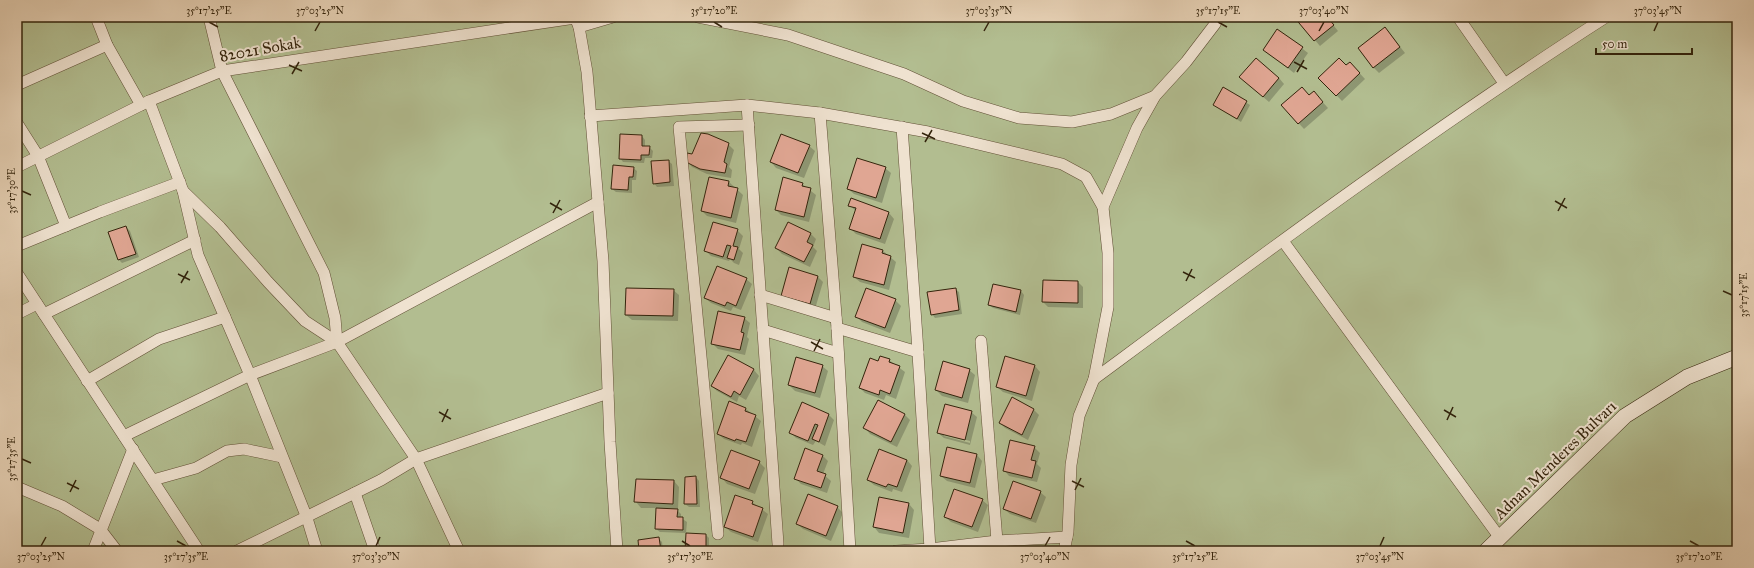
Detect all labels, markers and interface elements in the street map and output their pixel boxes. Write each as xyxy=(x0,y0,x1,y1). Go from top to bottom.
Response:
text: 35°17'25"E xyxy=(186,5,232,17)
text: 37°03'25"N xyxy=(296,5,344,17)
text: 35°17'20"E xyxy=(691,5,737,17)
text: 37°03'35"N xyxy=(965,5,1013,17)
text: 35°17'15"E xyxy=(1196,5,1240,17)
text: 37°03'40"N xyxy=(1299,5,1349,17)
text: 37°03'45"N xyxy=(1634,5,1683,17)
scale bar xyxy=(1596,30,1692,56)
street label: 82021 Sokak xyxy=(218,32,303,65)
text: 50 m xyxy=(1602,37,1627,51)
text: 35°17'30"E xyxy=(6,168,18,214)
text: 35°17'15"E xyxy=(1738,273,1750,317)
street label: Adnan Menderes Bulvarı xyxy=(1489,396,1620,524)
text: 35°17'35"E xyxy=(6,437,18,481)
text: 37°03'25"N xyxy=(17,551,65,563)
text: 35°17'35"E xyxy=(164,551,208,563)
text: 37°03'30"N xyxy=(352,551,401,563)
text: 35°17'30"E xyxy=(667,551,713,563)
text: 37°03'40"N xyxy=(1020,551,1070,563)
text: 35°17'25"E xyxy=(1172,551,1218,563)
text: 37°03'45"N xyxy=(1356,551,1405,563)
text: 35°17'20"E xyxy=(1676,551,1722,563)

